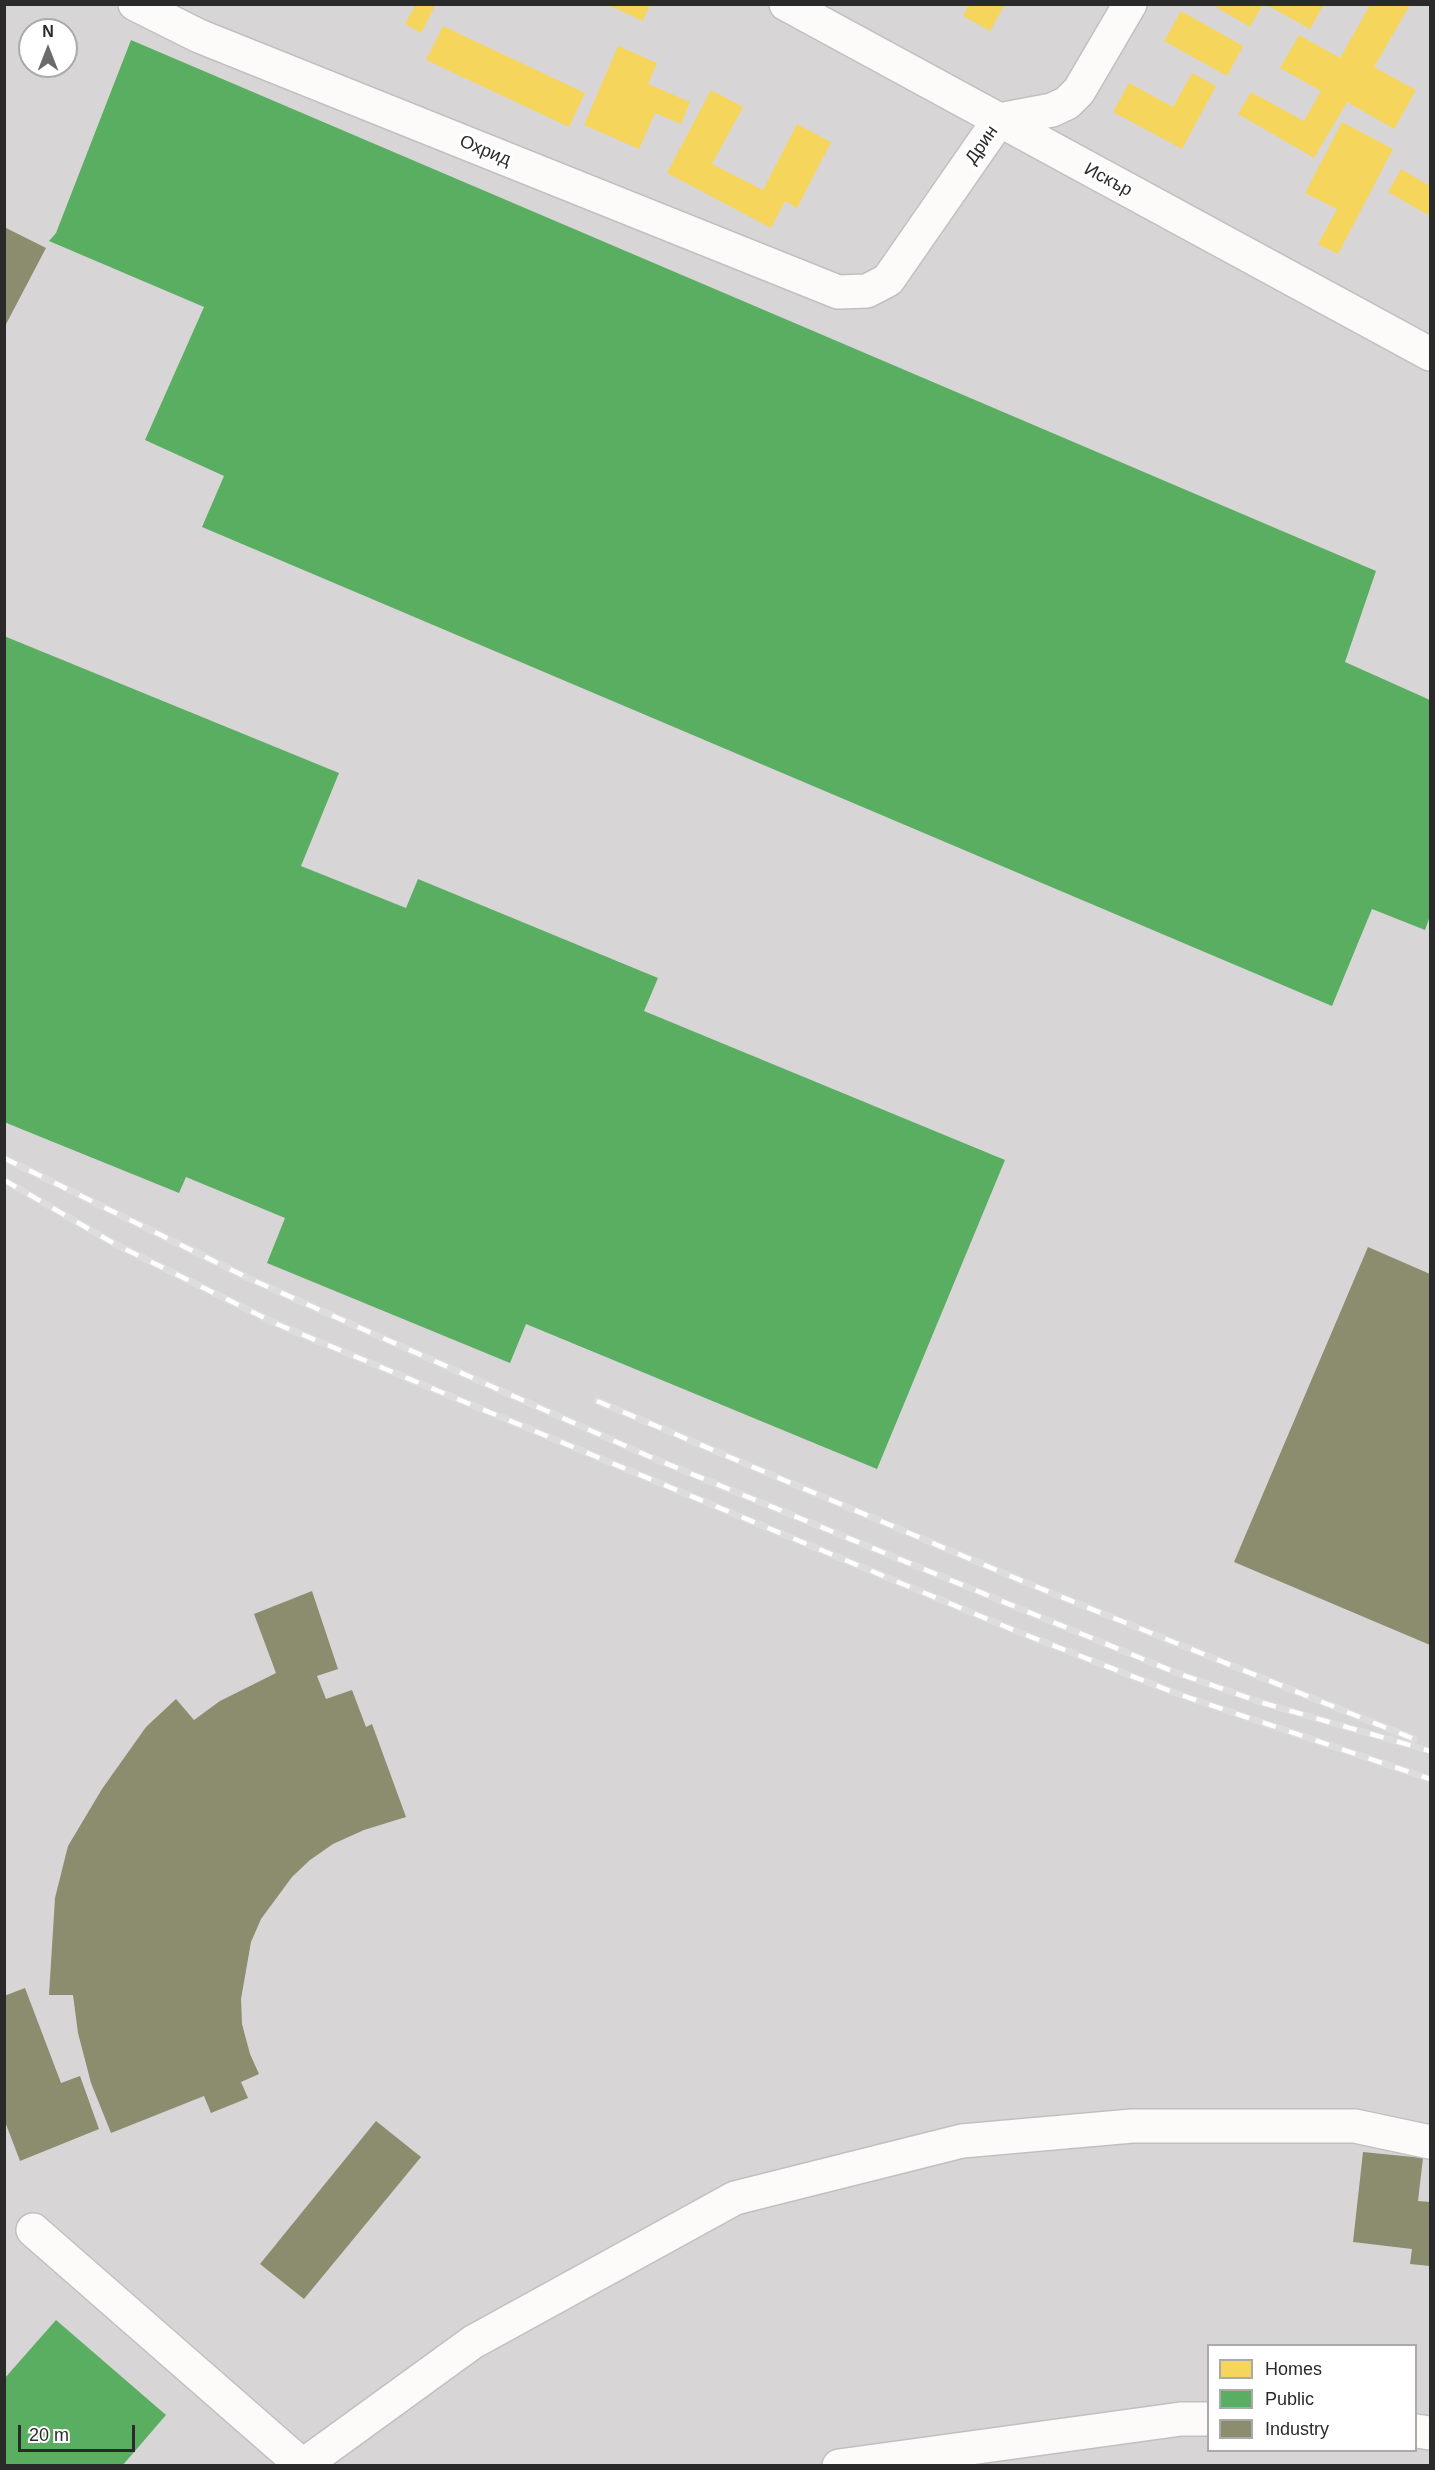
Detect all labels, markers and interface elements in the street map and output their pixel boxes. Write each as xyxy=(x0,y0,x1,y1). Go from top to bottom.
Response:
north arrow xyxy=(18,18,78,78)
text: N xyxy=(42,23,54,40)
street label: Дрин xyxy=(961,122,1003,168)
street label: Охрид xyxy=(456,131,514,171)
street label: Искър xyxy=(1080,158,1136,202)
legend xyxy=(1207,2344,1417,2452)
text: Homes xyxy=(1265,2359,1322,2379)
text: Public xyxy=(1265,2389,1314,2409)
scale bar xyxy=(21,2413,138,2451)
text: Industry xyxy=(1265,2419,1329,2439)
text: 20 m xyxy=(29,2425,69,2445)

